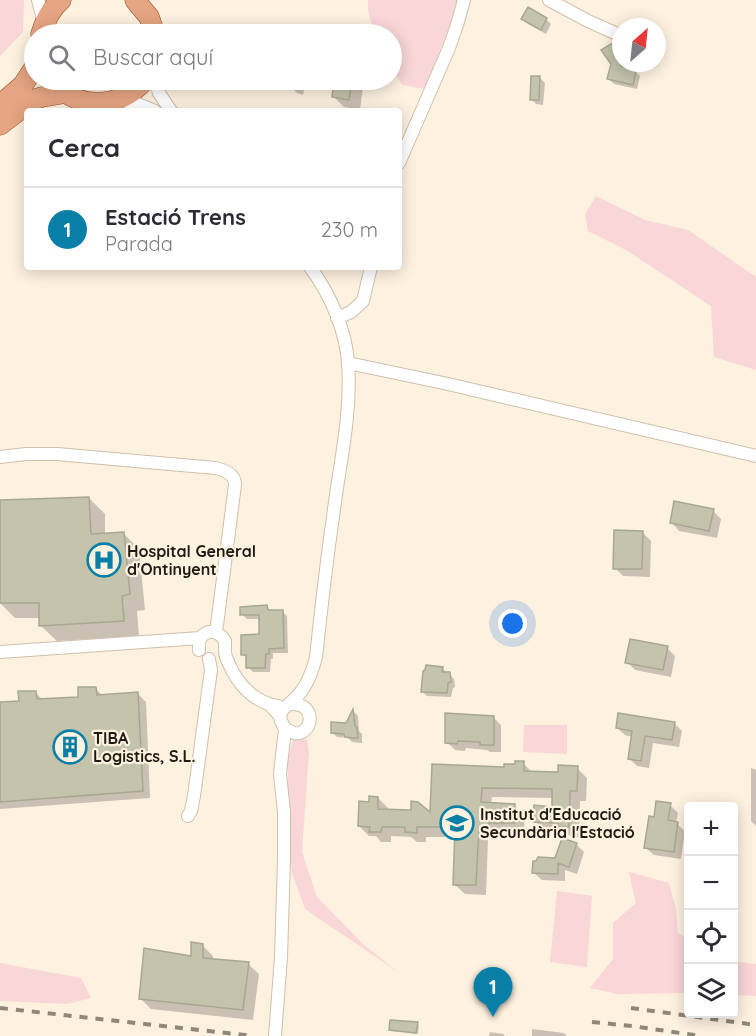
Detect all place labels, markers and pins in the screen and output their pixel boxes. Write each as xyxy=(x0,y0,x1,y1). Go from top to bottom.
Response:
place label: Hospital General d'Ontinyent xyxy=(127,541,256,579)
hospital icon: Hospital General d'Ontinyent xyxy=(86,542,122,578)
place label: TIBA Logistics, S.L. xyxy=(93,728,195,766)
building icon: TIBA Logistics, S.L. xyxy=(52,729,88,765)
place label: Institut d'Educació Secundària l'Estació xyxy=(480,804,635,842)
school or university icon: Institut d'Educació Secundària l'Estació xyxy=(439,805,475,841)
pin: 1 xyxy=(474,968,512,1017)

